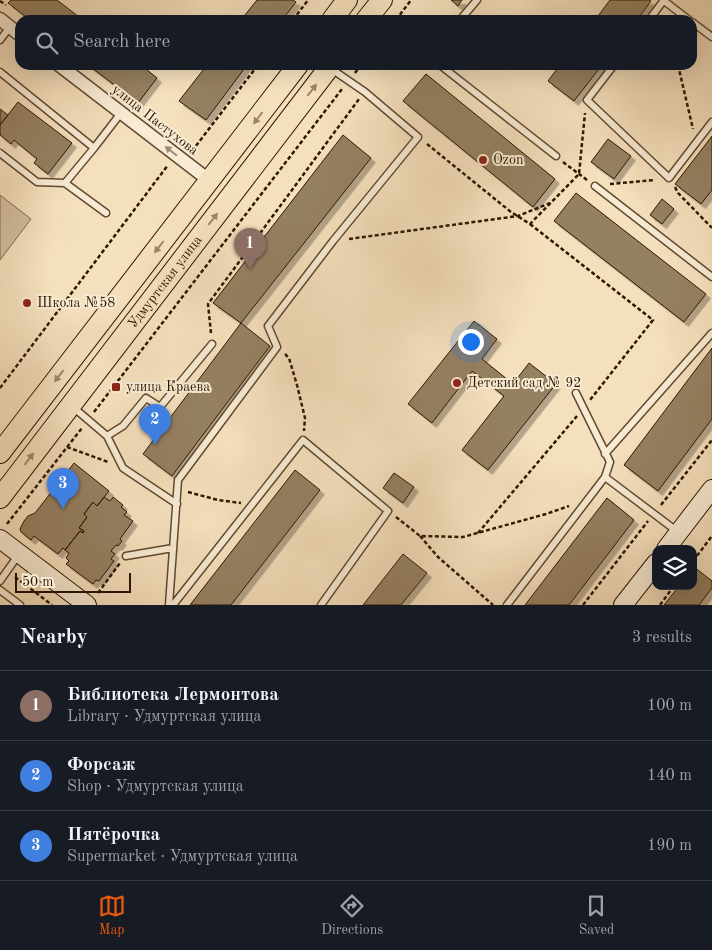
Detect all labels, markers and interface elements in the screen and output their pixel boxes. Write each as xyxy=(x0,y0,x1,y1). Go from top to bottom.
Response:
search box xyxy=(15,15,697,70)
icon: search xyxy=(33,29,61,57)
text: Search here xyxy=(73,33,170,52)
street label: улица Пастухова xyxy=(109,82,201,158)
one-way arrow xyxy=(307,83,317,97)
one-way arrow xyxy=(252,111,263,124)
one-way arrow xyxy=(164,146,178,156)
place label: Ozon xyxy=(493,153,524,167)
marker: Ozon xyxy=(477,154,489,166)
one-way arrow xyxy=(208,212,218,226)
pin: 1 xyxy=(234,228,266,269)
street label: Удмуртская улица xyxy=(125,233,205,331)
one-way arrow xyxy=(153,240,164,253)
place label: Школа №58 xyxy=(37,296,115,310)
marker: Школа №58 xyxy=(21,297,33,309)
your location xyxy=(458,329,484,355)
one-way arrow xyxy=(54,369,65,382)
place label: Детский сад № 92 xyxy=(467,376,581,390)
marker: Детский сад № 92 xyxy=(451,377,463,389)
place label: улица Краева xyxy=(126,380,210,394)
marker: улица Краева xyxy=(110,381,122,393)
pin: 2 xyxy=(139,404,171,445)
one-way arrow xyxy=(24,453,35,466)
pin: 3 xyxy=(47,468,79,509)
map controls xyxy=(652,545,697,590)
button: layers xyxy=(652,545,697,590)
scale bar xyxy=(15,570,131,593)
text: 50 m xyxy=(22,575,53,589)
text: Nearby xyxy=(20,627,88,648)
text: 3 results xyxy=(632,630,692,646)
text: Библиотека Лермонтова xyxy=(67,686,279,705)
text: 1 xyxy=(31,698,41,714)
text: 100 m xyxy=(647,698,692,714)
text: Library · Удмуртская улица xyxy=(67,709,262,725)
text: Форсаж xyxy=(67,756,135,775)
text: 2 xyxy=(31,768,41,784)
text: 140 m xyxy=(647,768,692,784)
text: Shop · Удмуртская улица xyxy=(67,779,244,795)
text: Пятёрочка xyxy=(67,826,160,845)
text: 3 xyxy=(31,838,41,854)
text: 190 m xyxy=(647,838,692,854)
text: Supermarket · Удмуртская улица xyxy=(67,849,298,865)
tab: Map xyxy=(98,892,126,939)
tab: Directions xyxy=(321,892,383,939)
tab: Saved xyxy=(579,892,614,939)

